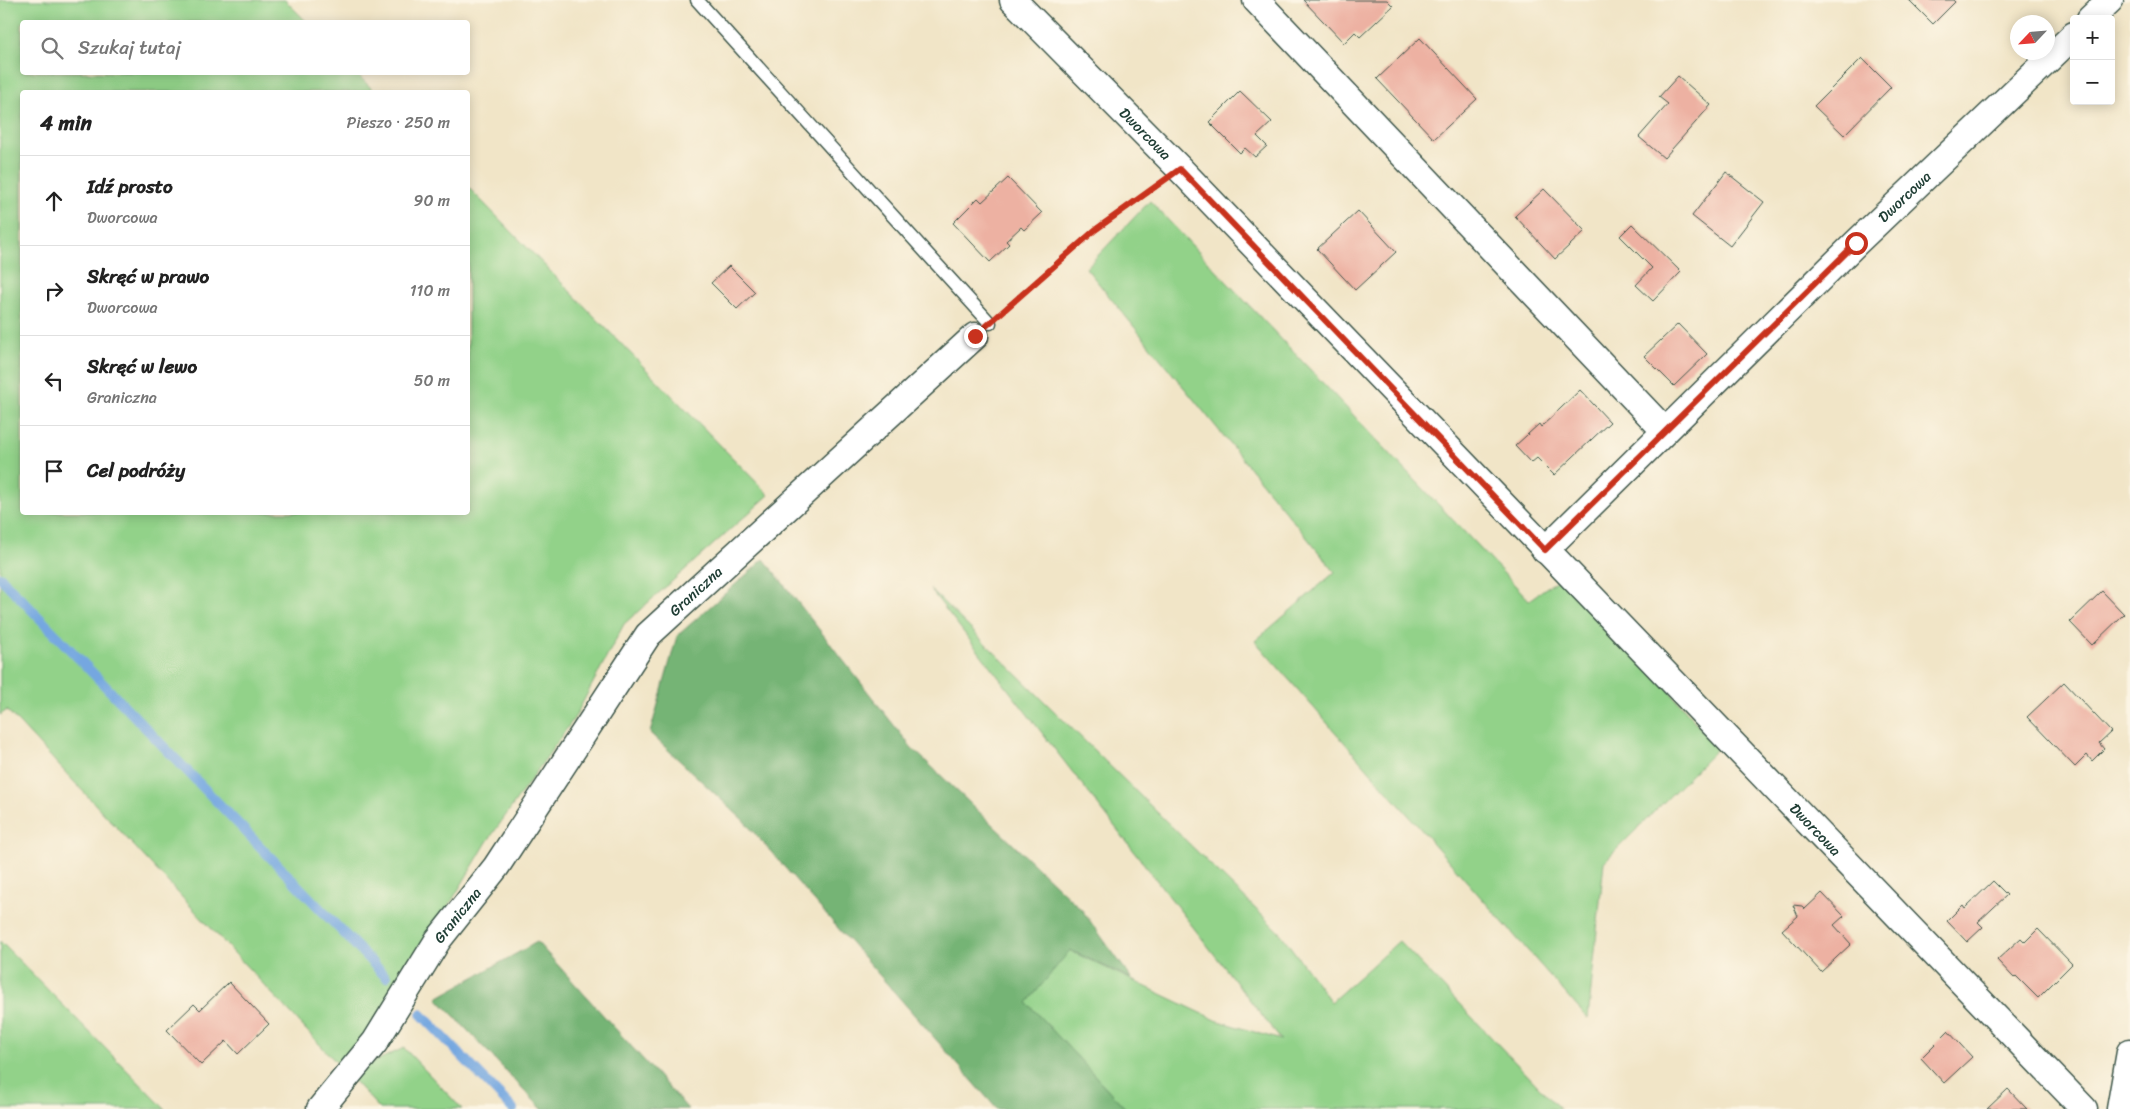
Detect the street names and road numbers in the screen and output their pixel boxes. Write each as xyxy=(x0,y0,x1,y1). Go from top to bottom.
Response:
street label: Dworcowa xyxy=(1113,101,1178,167)
street label: Dworcowa xyxy=(1872,164,1938,229)
street label: Graniczna xyxy=(663,559,729,623)
street label: Dworcowa xyxy=(1783,797,1848,863)
street label: Graniczna xyxy=(427,881,488,949)

